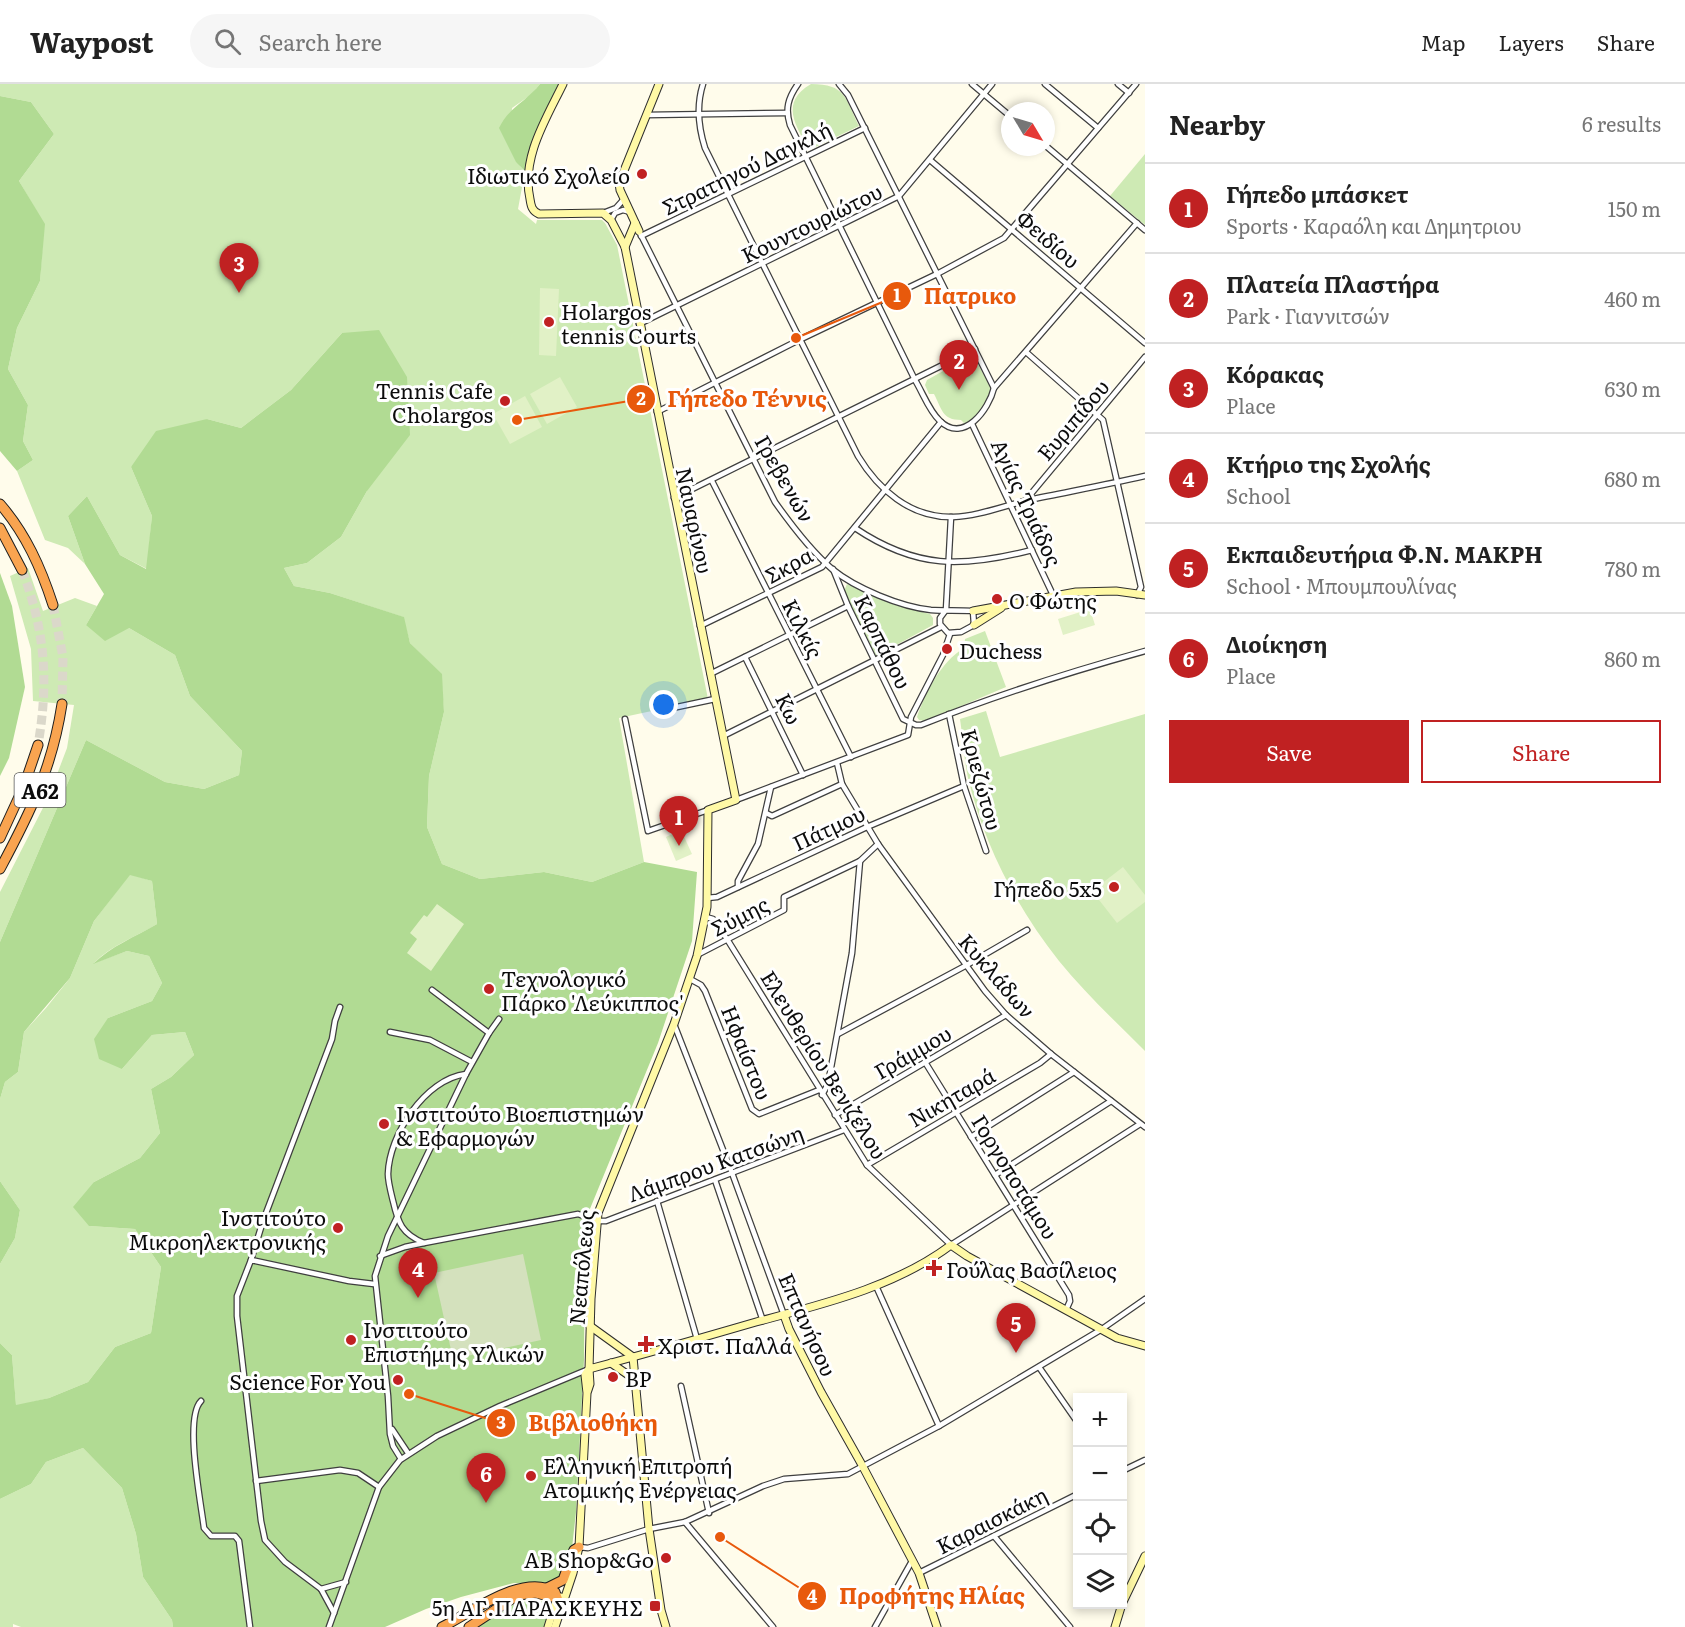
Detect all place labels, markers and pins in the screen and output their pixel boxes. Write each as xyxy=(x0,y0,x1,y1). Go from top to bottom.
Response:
place label: Ιδιωτικό Σχολείο xyxy=(467,159,630,190)
marker: Ιδιωτικό Σχολείο xyxy=(635,167,649,181)
pin: 3 xyxy=(220,244,258,293)
callout: Πατρικο xyxy=(882,276,1028,316)
place label: Holargos tennis Courts xyxy=(561,295,696,350)
marker: Holargos tennis Courts xyxy=(542,315,556,329)
pin: 2 xyxy=(940,340,978,390)
place label: Tennis Cafe Cholargos xyxy=(375,374,493,429)
callout: Γήπεδο Τέννις xyxy=(626,379,839,419)
marker: Tennis Cafe Cholargos xyxy=(498,394,512,408)
place label: Ο Φώτης xyxy=(1009,584,1097,615)
marker: Ο Φώτης xyxy=(990,592,1004,606)
place label: Duchess xyxy=(959,634,1042,665)
marker: Duchess xyxy=(940,642,954,656)
pin: 1 xyxy=(660,796,698,846)
place label: Γήπεδο 5x5 xyxy=(993,872,1102,903)
marker: Γήπεδο 5x5 xyxy=(1107,880,1121,894)
place label: Τεχνολογικό Πάρκο 'Λεύκιππος' xyxy=(501,962,684,1017)
marker: Τεχνολογικό Πάρκο 'Λεύκιππος' xyxy=(482,982,496,996)
place label: Ινστιτούτο Βιοεπιστημών & Εφαρμογών xyxy=(396,1097,644,1152)
marker: Ινστιτούτο Βιοεπιστημών & Εφαρμογών xyxy=(377,1117,391,1131)
place label: Ινστιτούτο Μικροηλεκτρονικής xyxy=(128,1201,326,1256)
marker: Ινστιτούτο Μικροηλεκτρονικής xyxy=(331,1221,345,1235)
pin: 4 xyxy=(398,1248,438,1298)
place label: Γούλας Βασίλειος xyxy=(946,1253,1117,1284)
marker: Γούλας Βασίλειος xyxy=(927,1261,941,1275)
pin: 5 xyxy=(996,1304,1036,1353)
place label: Ινστιτούτο Επιστήμης Υλικών xyxy=(363,1313,545,1368)
place label: Χριστ. Παλλά xyxy=(658,1329,793,1360)
marker: Ινστιτούτο Επιστήμης Υλικών xyxy=(344,1333,358,1347)
marker: Χριστ. Παλλά xyxy=(639,1337,653,1351)
place label: BP xyxy=(625,1362,652,1393)
place label: Science For You xyxy=(229,1365,386,1396)
marker: BP xyxy=(606,1370,620,1384)
marker: Science For You xyxy=(391,1373,405,1387)
callout: Βιβλιοθήκη xyxy=(486,1403,670,1443)
place label: Ελληνική Επιτροπή Ατομικής Ενέργειας xyxy=(543,1449,736,1504)
pin: 6 xyxy=(466,1454,506,1503)
marker: Ελληνική Επιτροπή Ατομικής Ενέργειας xyxy=(524,1469,538,1483)
place label: ΑΒ Shop&Go xyxy=(524,1543,654,1574)
marker: ΑΒ Shop&Go xyxy=(659,1551,673,1565)
callout: Προφήτης Ηλίας xyxy=(797,1576,1037,1616)
place label: 5η ΑΓ.ΠΑΡΑΣΚΕΥΗΣ xyxy=(432,1591,643,1622)
marker: 5η ΑΓ.ΠΑΡΑΣΚΕΥΗΣ xyxy=(648,1599,662,1613)

